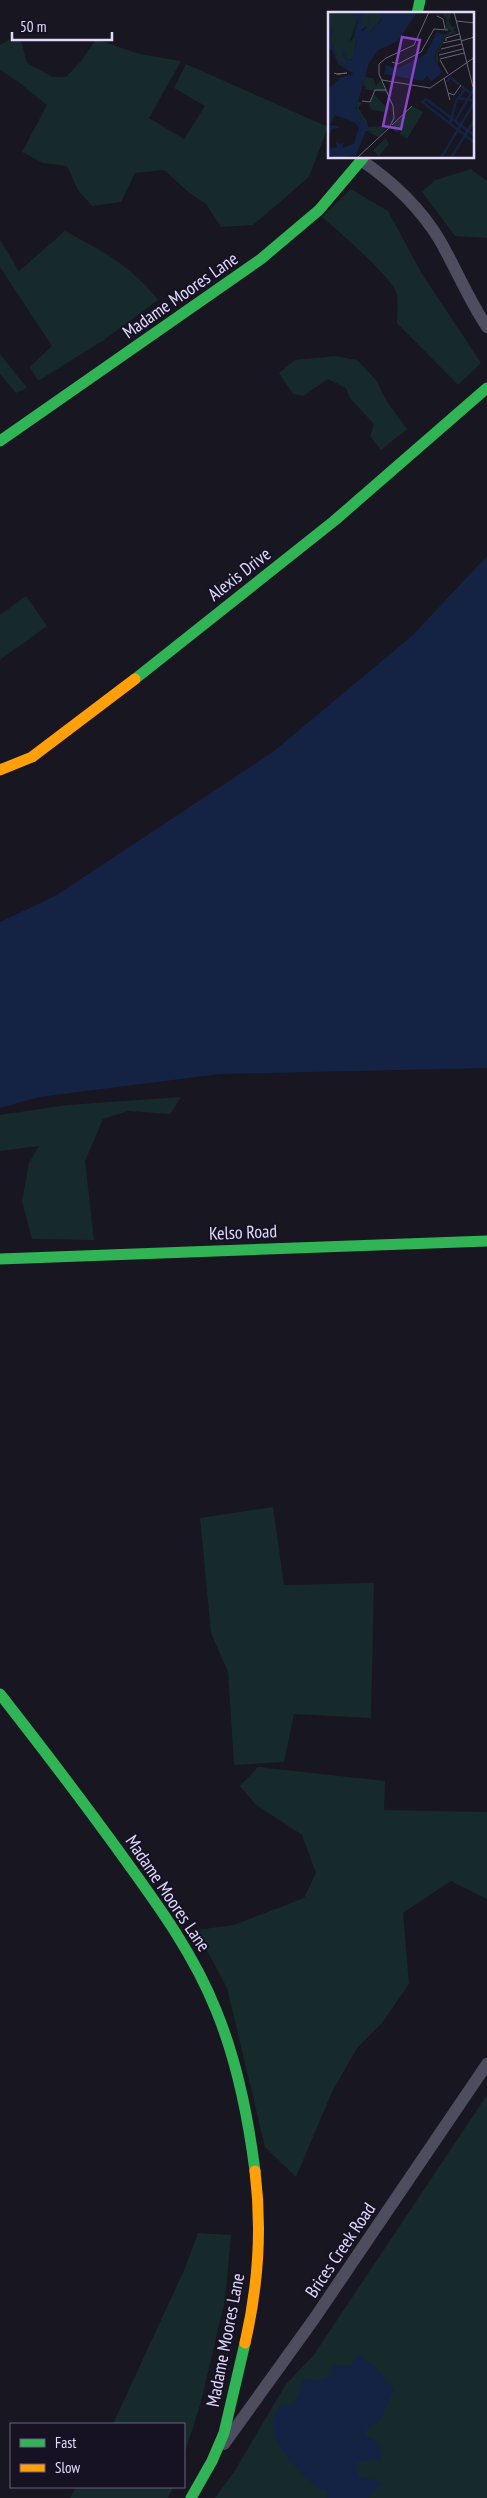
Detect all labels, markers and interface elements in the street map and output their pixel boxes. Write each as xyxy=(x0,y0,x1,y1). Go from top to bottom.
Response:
scale bar xyxy=(12,10,112,42)
inset map xyxy=(328,12,474,159)
text: 50 m xyxy=(20,17,46,36)
street label: Madame Moores Lane xyxy=(118,247,242,343)
street label: Alexis Drive xyxy=(203,542,275,606)
street label: Kelso Road xyxy=(209,1219,277,1245)
street label: Madame Moores Lane xyxy=(121,1830,215,1956)
street label: Brices Creek Road xyxy=(300,2198,380,2302)
street label: Madame Moores Lane xyxy=(201,2271,249,2409)
legend xyxy=(10,2423,185,2488)
text: Fast xyxy=(55,2433,76,2452)
text: Slow xyxy=(55,2458,80,2477)

